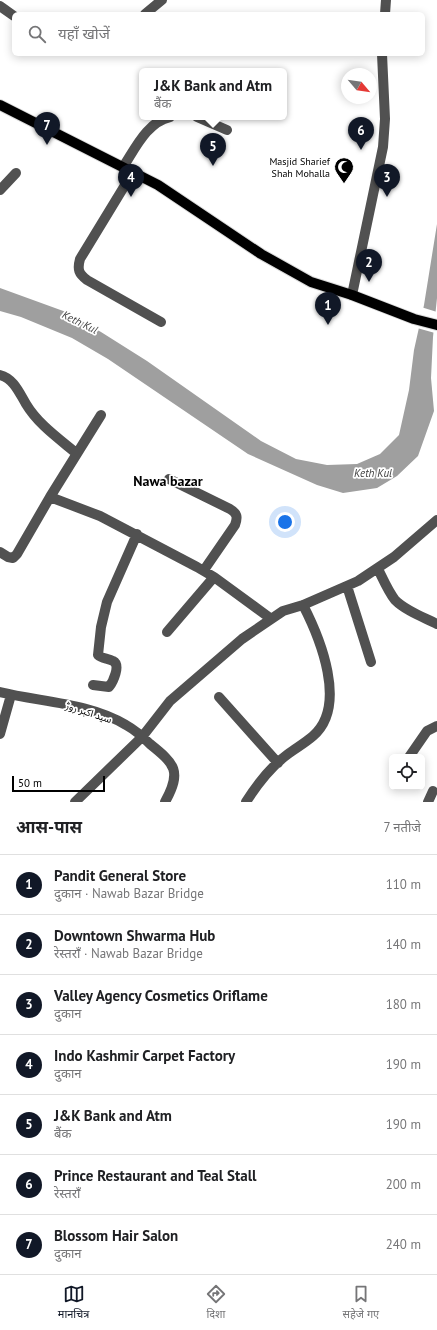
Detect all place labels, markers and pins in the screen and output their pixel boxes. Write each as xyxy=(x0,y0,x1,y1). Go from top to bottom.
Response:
pin: 7 xyxy=(34,112,60,145)
pin: 6 xyxy=(348,117,374,150)
pin: 5 xyxy=(200,133,226,166)
place label: Masjid Sharief Shah Mohalla xyxy=(269,155,331,180)
mosque icon: Masjid Sharief Shah Mohalla xyxy=(333,156,355,184)
pin: 4 xyxy=(118,164,144,197)
pin: 3 xyxy=(374,164,400,197)
pin: 2 xyxy=(356,249,382,282)
pin: 1 xyxy=(315,292,341,325)

